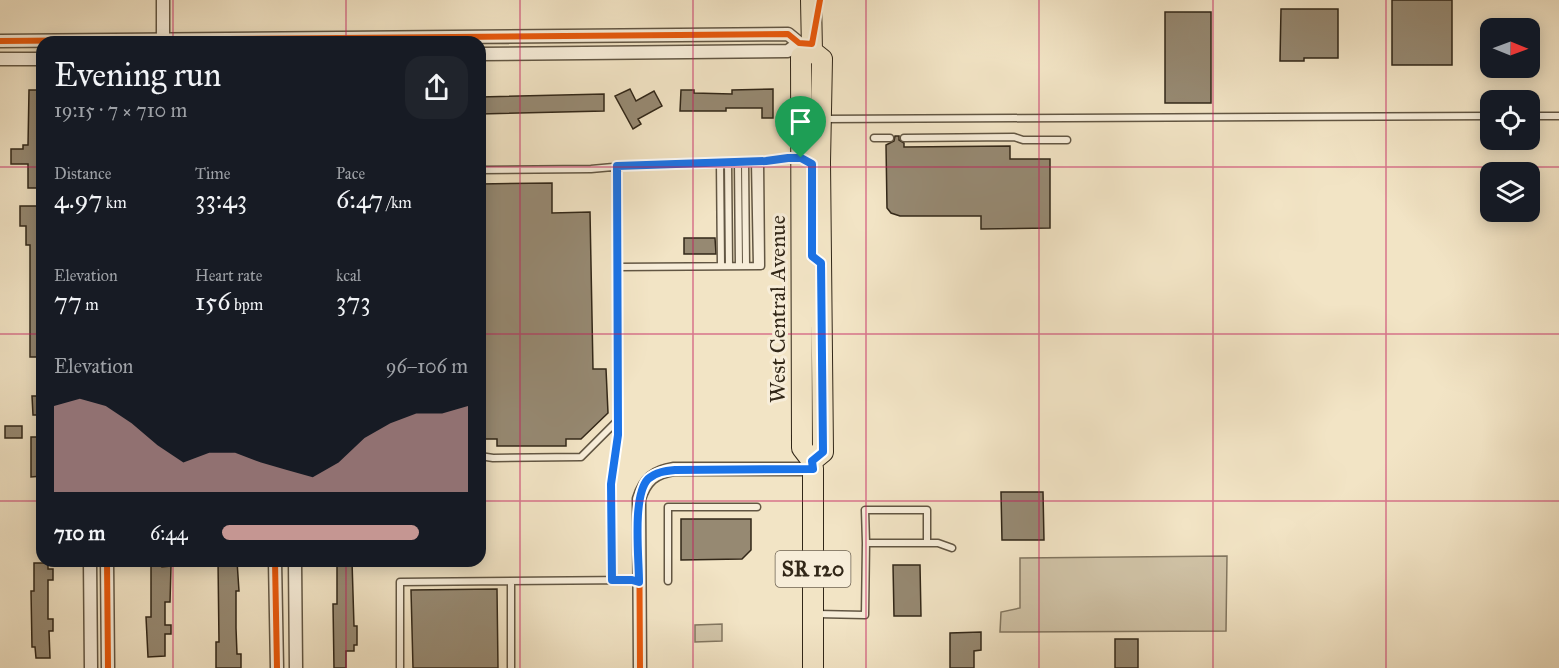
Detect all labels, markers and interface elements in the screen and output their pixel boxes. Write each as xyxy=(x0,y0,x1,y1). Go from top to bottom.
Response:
north arrow xyxy=(1480,18,1540,78)
map controls xyxy=(1480,18,1540,222)
text: Evening run xyxy=(54,55,221,95)
button: share xyxy=(405,56,468,119)
button: locate xyxy=(1480,90,1540,150)
pin xyxy=(775,96,826,158)
text: 19:15 · 7 × 710 m xyxy=(54,98,187,122)
icon: arrive xyxy=(784,105,817,138)
button: layers xyxy=(1480,162,1540,222)
text: Distance xyxy=(54,164,111,183)
text: Time xyxy=(195,164,230,183)
text: Pace xyxy=(336,164,365,183)
text: 4.97 xyxy=(54,183,102,215)
text: 33:43 xyxy=(195,183,247,215)
text: 6:47 xyxy=(336,183,383,215)
text: km xyxy=(102,193,127,212)
text: /km xyxy=(383,193,412,212)
street label: West Central Avenue xyxy=(764,215,791,403)
text: Elevation xyxy=(54,266,118,285)
text: Heart rate xyxy=(195,266,262,285)
text: kcal xyxy=(336,266,361,285)
text: 77 xyxy=(54,285,82,317)
text: 156 xyxy=(195,285,231,317)
text: 373 xyxy=(336,285,371,317)
text: m xyxy=(82,295,99,314)
text: bpm xyxy=(231,295,263,314)
text: Elevation xyxy=(54,354,133,378)
text: 96–106 m xyxy=(386,354,468,378)
text: 710 m xyxy=(54,521,105,545)
text: 6:44 xyxy=(150,521,188,545)
road number: SR 120 xyxy=(776,551,850,587)

